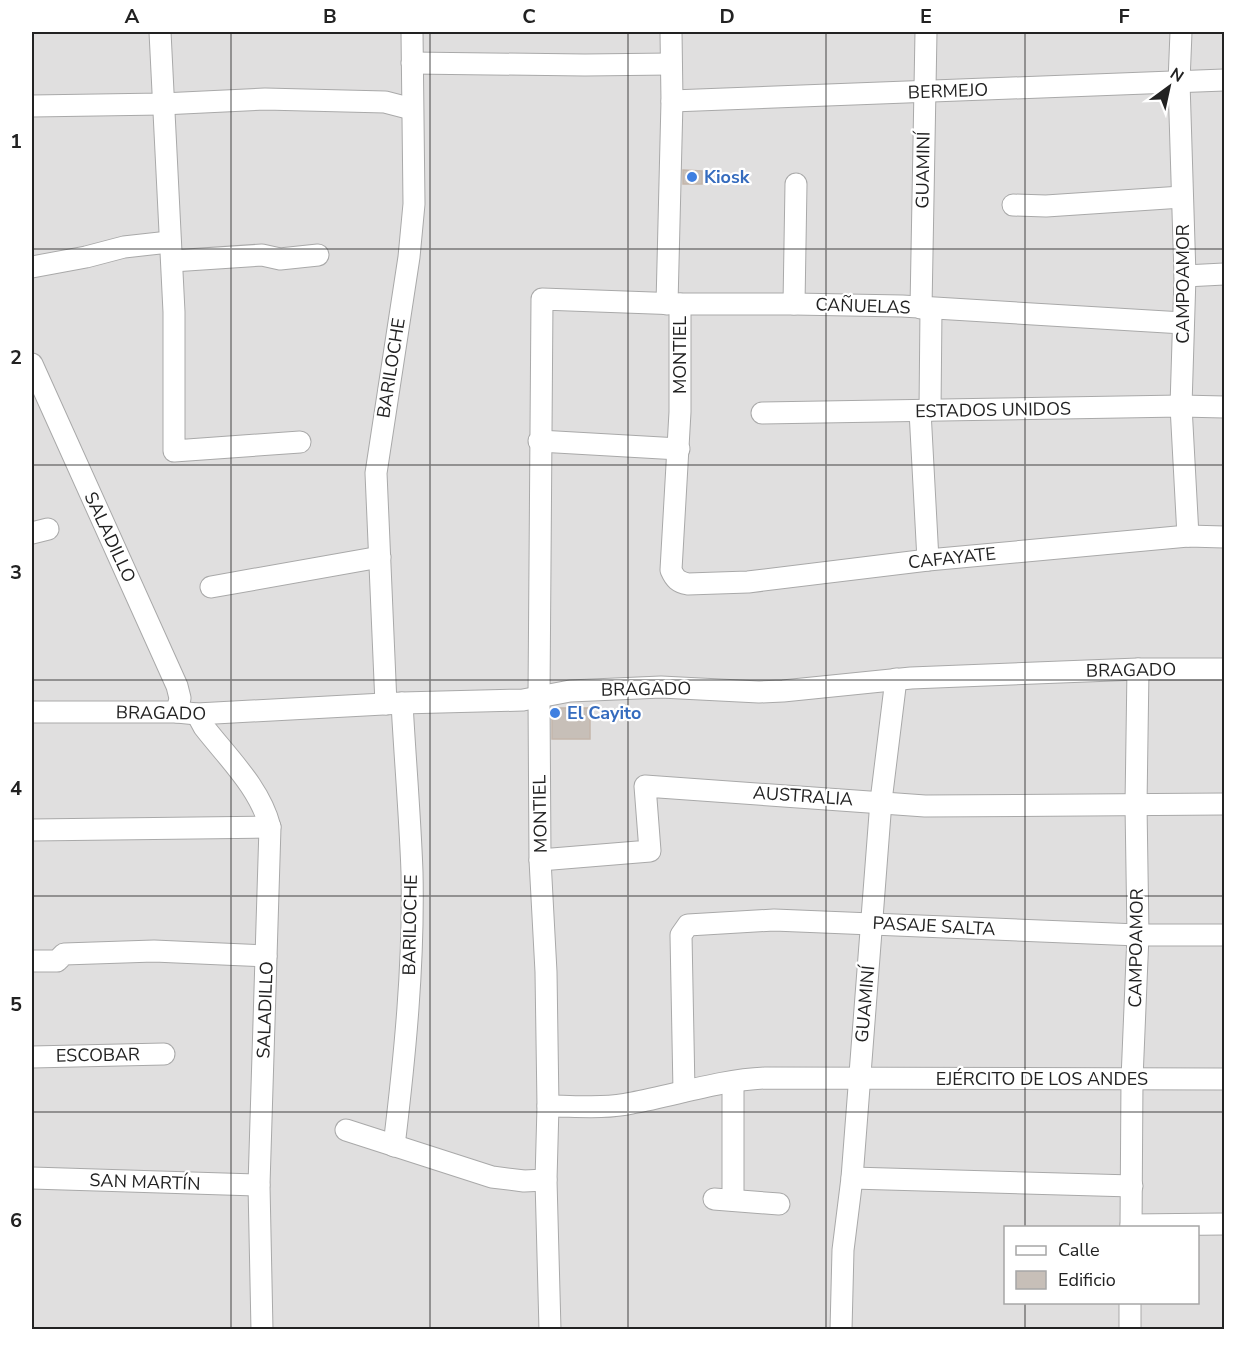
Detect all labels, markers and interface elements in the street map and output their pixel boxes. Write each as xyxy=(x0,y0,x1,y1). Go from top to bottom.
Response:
text: A xyxy=(125,3,140,30)
text: B xyxy=(323,3,337,30)
text: C xyxy=(522,3,536,30)
text: D xyxy=(719,3,735,30)
text: E xyxy=(920,3,932,30)
text: F xyxy=(1118,3,1130,30)
north arrow xyxy=(1139,57,1199,117)
text: N xyxy=(1166,63,1188,88)
street label: BERMEJO xyxy=(907,78,989,104)
text: 1 xyxy=(10,128,22,155)
street label: GUAMINÍ xyxy=(910,130,936,209)
place label: Kiosk xyxy=(704,165,750,189)
marker: Kiosk xyxy=(685,170,699,184)
street label: CAMPOAMOR xyxy=(1171,224,1195,344)
street label: CAÑUELAS xyxy=(815,292,911,320)
street label: BARILOCHE xyxy=(371,316,411,420)
street label: MONTIEL xyxy=(668,316,692,394)
text: 2 xyxy=(10,344,22,371)
street label: ESTADOS UNIDOS xyxy=(915,397,1071,423)
street label: SALADILLO xyxy=(79,488,141,586)
street label: CAFAYATE xyxy=(907,541,997,575)
text: 3 xyxy=(10,559,22,586)
street label: BRAGADO xyxy=(1086,657,1176,683)
street label: BRAGADO xyxy=(601,676,691,702)
street label: BRAGADO xyxy=(116,700,206,726)
place label: El Cayito xyxy=(567,701,641,725)
marker: El Cayito xyxy=(548,706,562,720)
street label: MONTIEL xyxy=(527,774,553,853)
text: 4 xyxy=(10,775,22,802)
street label: AUSTRALIA xyxy=(752,781,854,811)
street label: BARILOCHE xyxy=(397,874,423,976)
street label: CAMPOAMOR xyxy=(1123,888,1149,1008)
street label: PASAJE SALTA xyxy=(872,911,996,941)
street label: SALADILLO xyxy=(251,961,279,1059)
street label: GUAMINÍ xyxy=(850,963,880,1043)
text: 5 xyxy=(10,991,22,1018)
street label: ESCOBAR xyxy=(56,1042,140,1068)
street label: EJÉRCITO DE LOS ANDES xyxy=(936,1067,1148,1091)
street label: SAN MARTÍN xyxy=(89,1168,201,1196)
text: 6 xyxy=(10,1207,22,1234)
legend xyxy=(1004,1226,1199,1304)
text: Calle xyxy=(1058,1238,1100,1262)
text: Edificio xyxy=(1058,1268,1116,1292)

